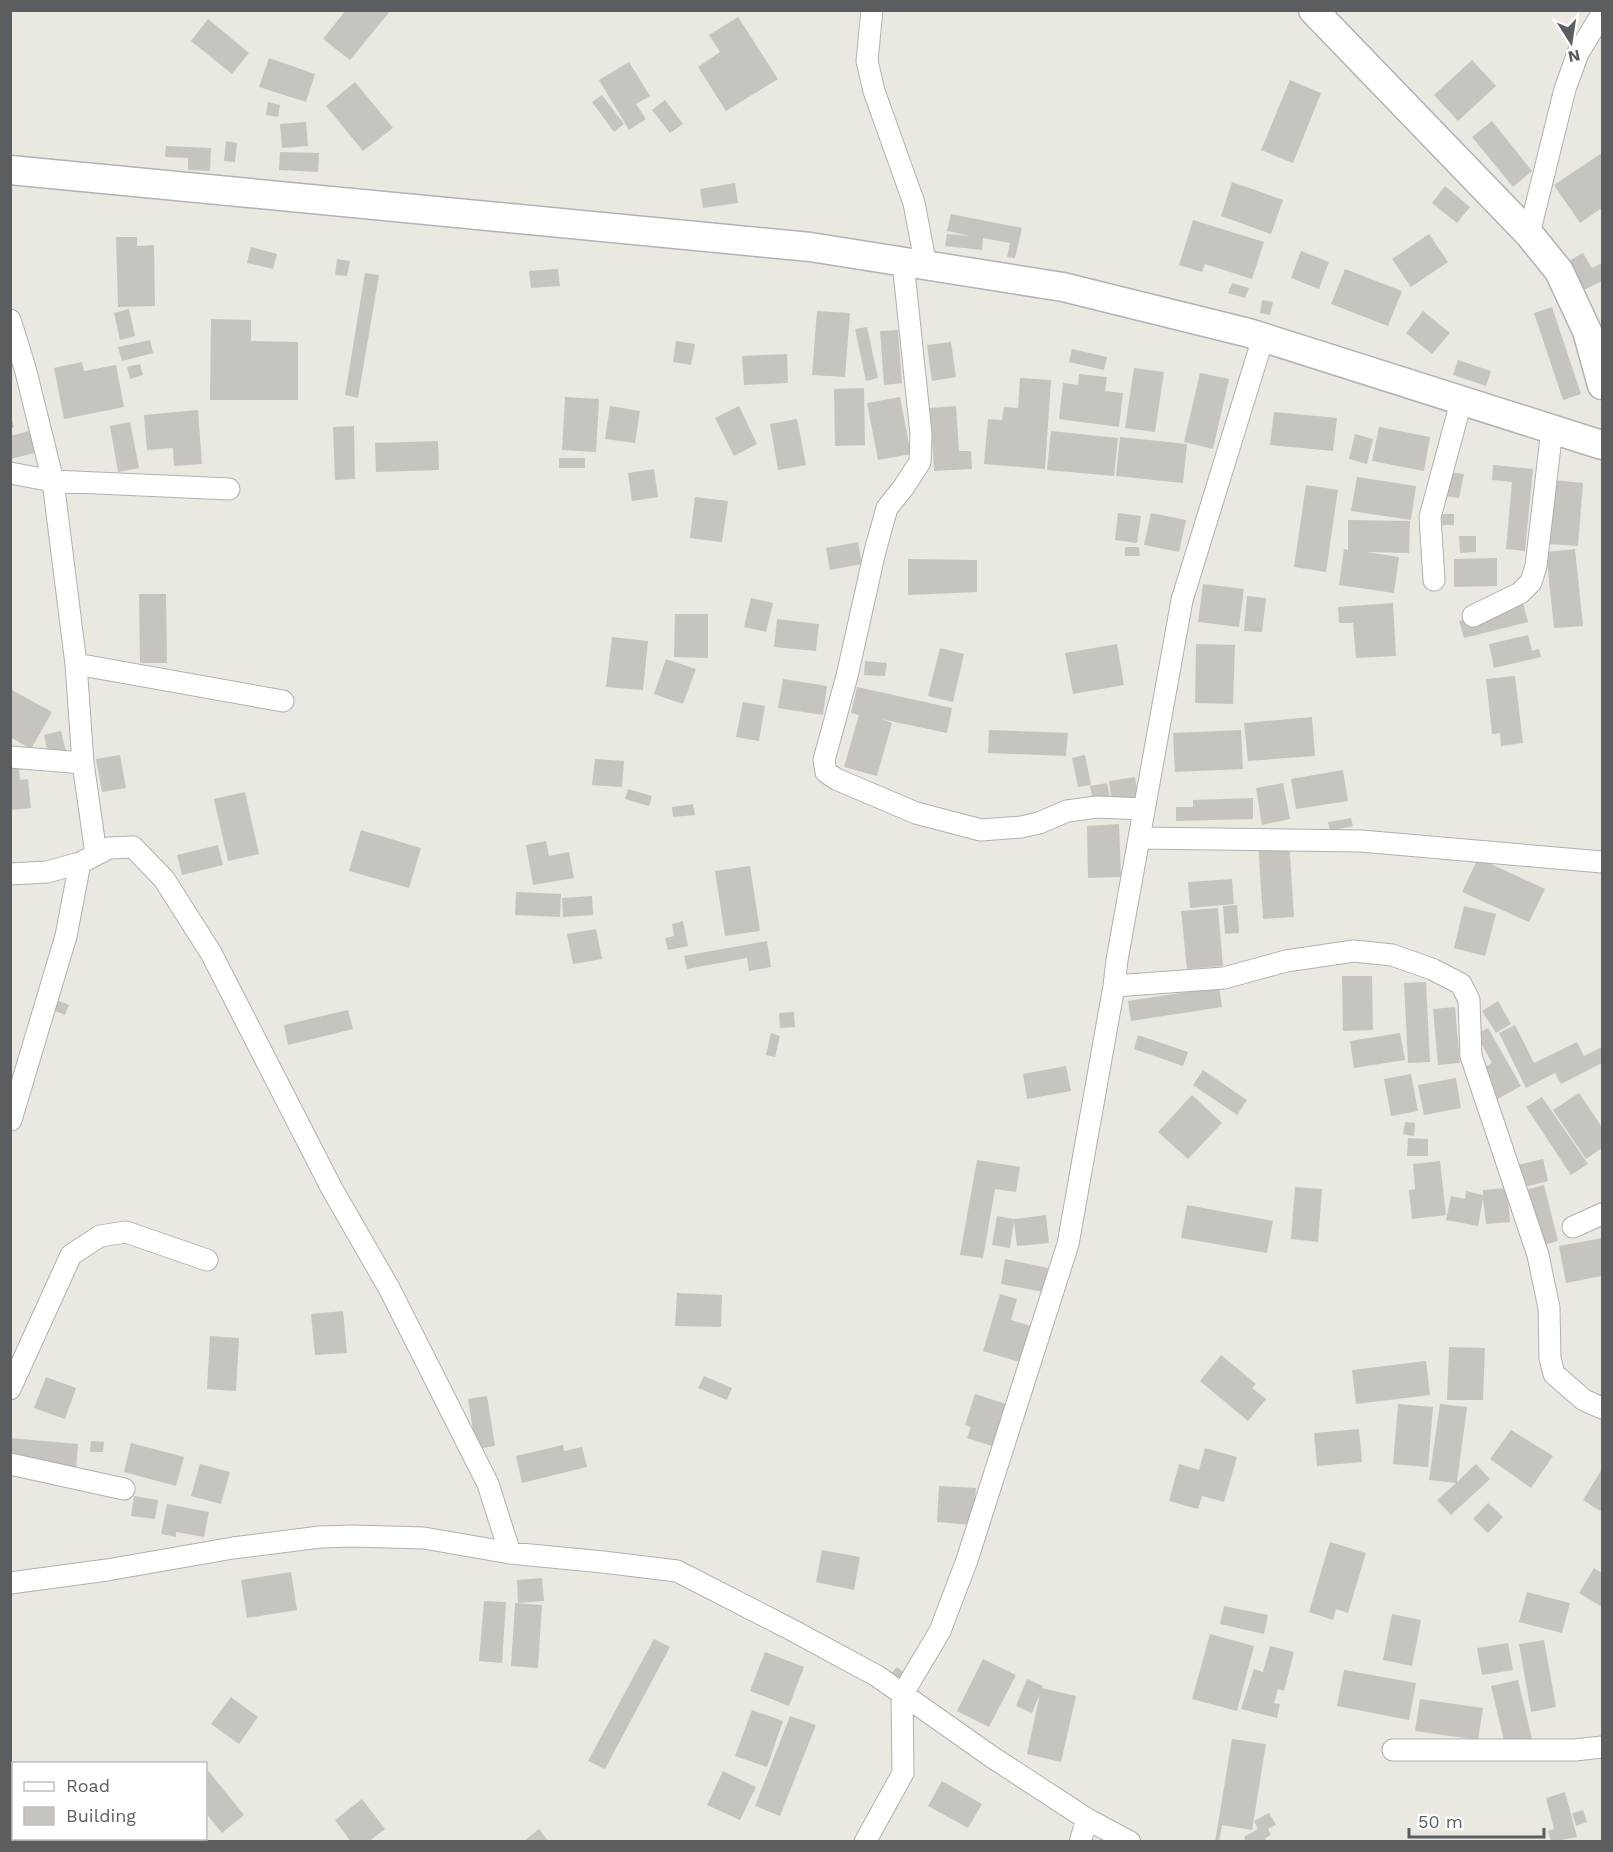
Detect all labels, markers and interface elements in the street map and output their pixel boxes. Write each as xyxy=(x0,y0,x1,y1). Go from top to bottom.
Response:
north arrow xyxy=(1541,12,1601,72)
text: N xyxy=(1566,46,1582,67)
legend xyxy=(12,1762,207,1840)
text: Road xyxy=(66,1775,110,1796)
scale bar xyxy=(1409,1801,1544,1839)
text: Building xyxy=(66,1805,136,1826)
text: 50 m xyxy=(1418,1811,1463,1832)

